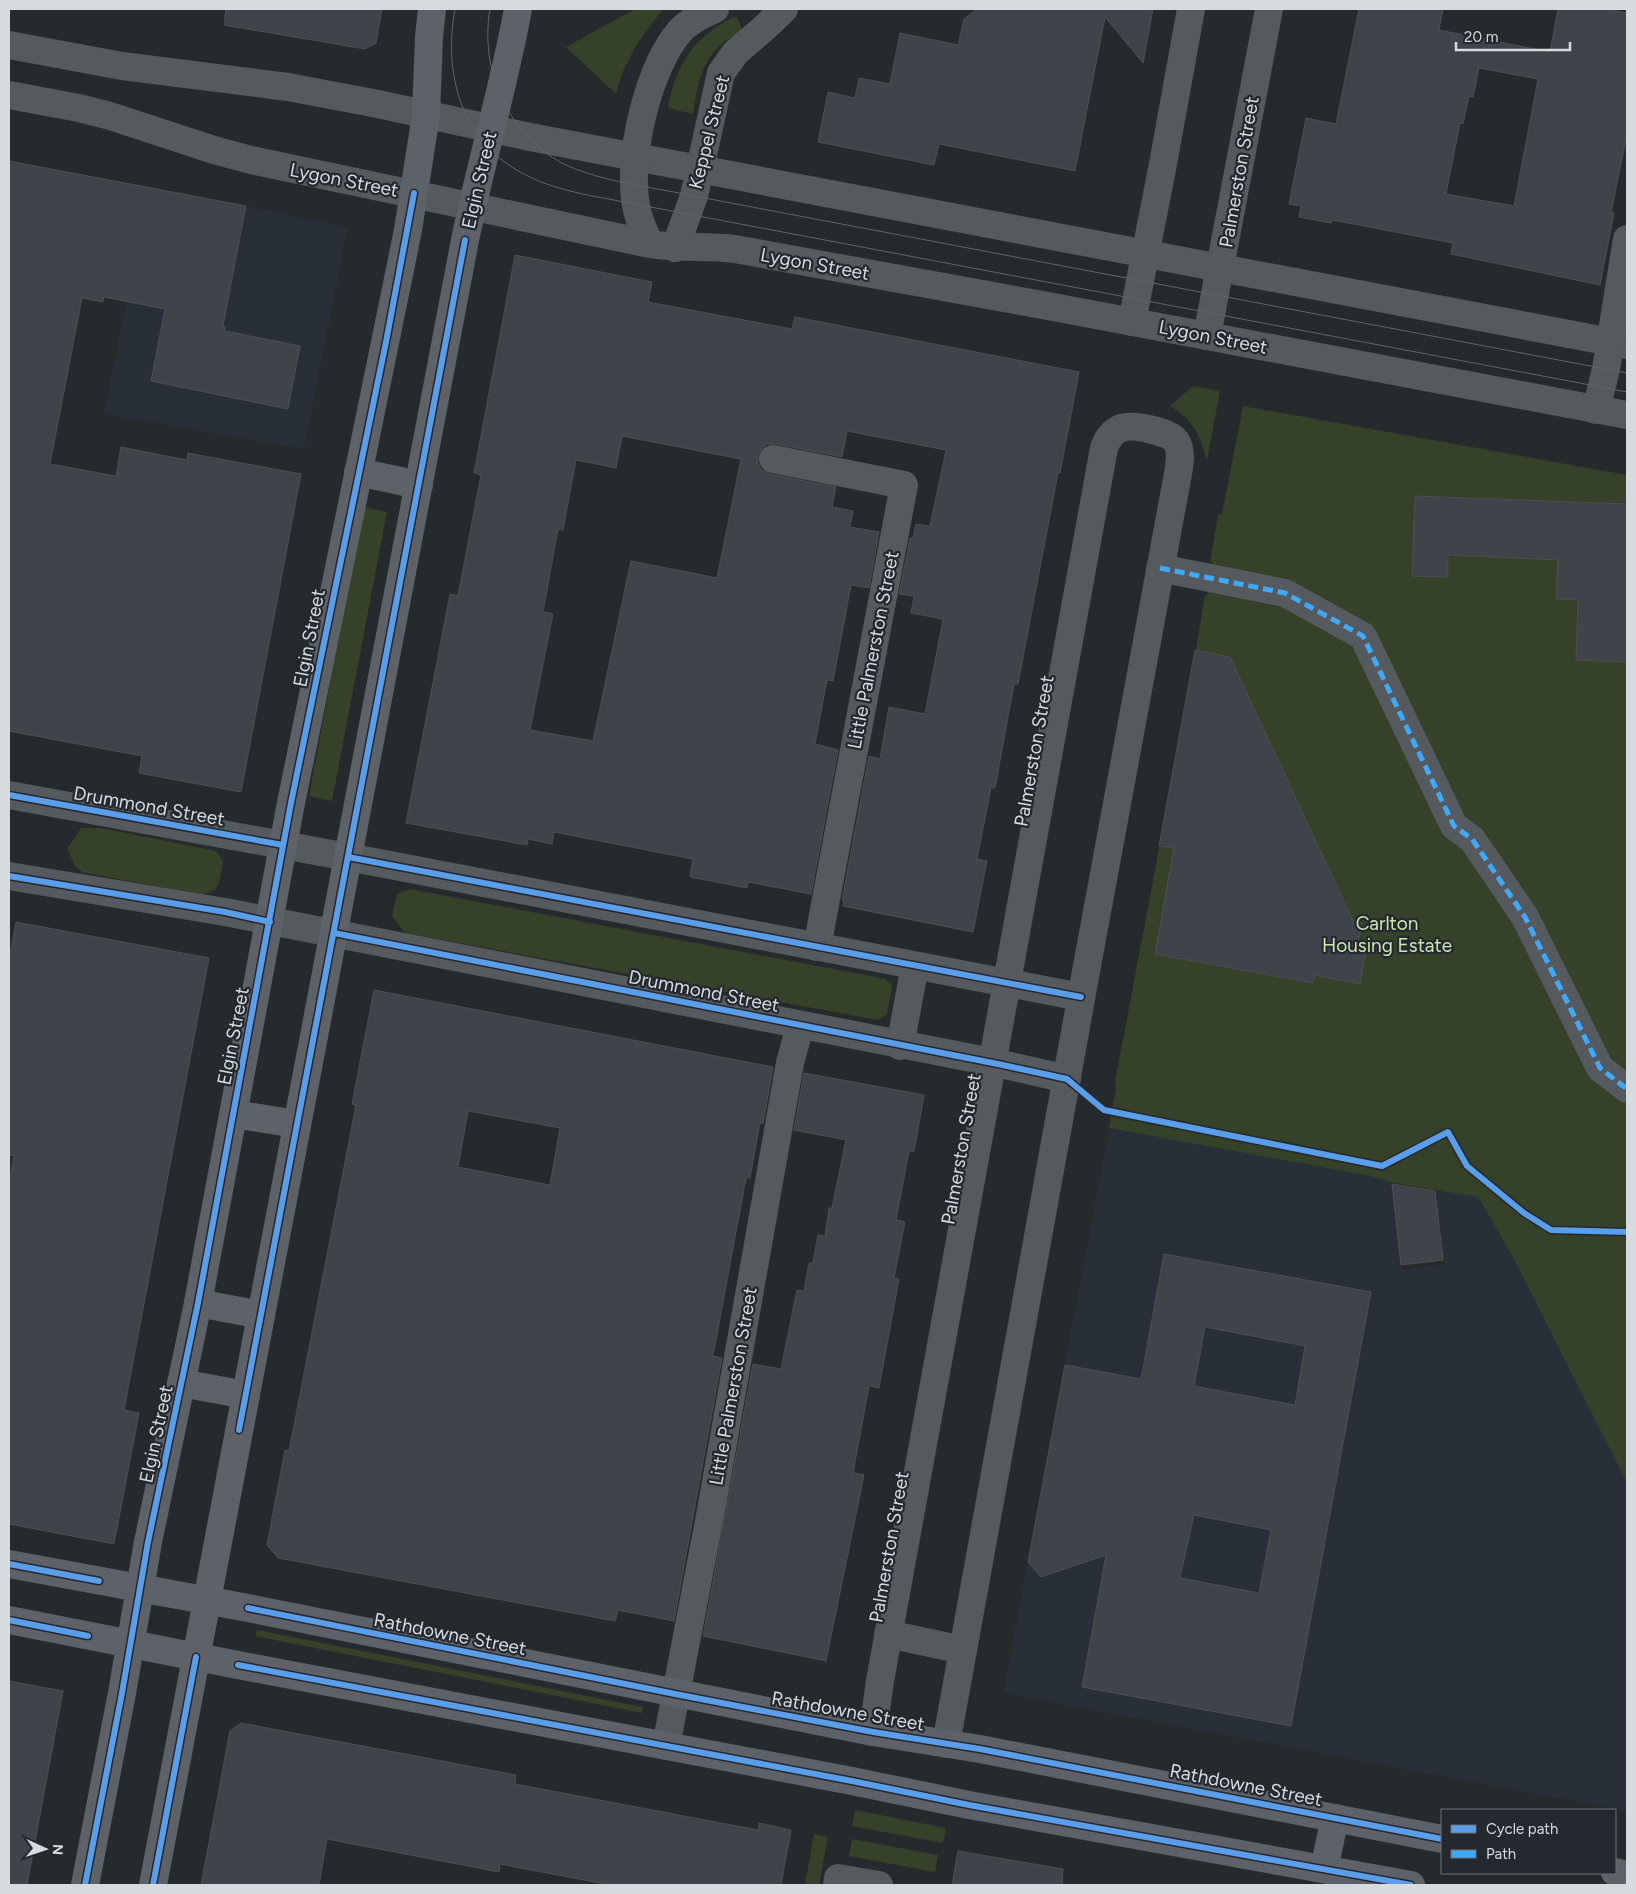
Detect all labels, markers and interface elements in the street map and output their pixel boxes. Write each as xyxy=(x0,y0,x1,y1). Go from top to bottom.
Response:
scale bar xyxy=(1456,20,1570,52)
text: 20 m xyxy=(1464,28,1498,46)
street label: Keppel Street xyxy=(684,73,734,191)
street label: Palmerston Street xyxy=(1214,95,1264,249)
street label: Elgin Street xyxy=(457,129,501,231)
street label: Lygon Street xyxy=(288,158,400,202)
street label: Lygon Street xyxy=(759,243,871,285)
street label: Lygon Street xyxy=(1157,315,1269,359)
street label: Little Palmerston Street xyxy=(843,549,903,751)
street label: Elgin Street xyxy=(288,587,330,689)
street label: Palmerston Street xyxy=(1009,674,1059,828)
street label: Drummond Street xyxy=(72,781,226,831)
park label: Carlton Housing Estate xyxy=(1322,912,1452,957)
street label: Drummond Street xyxy=(627,965,781,1017)
street label: Elgin Street xyxy=(212,985,254,1087)
street label: Palmerston Street xyxy=(936,1072,986,1226)
street label: Little Palmerston Street xyxy=(704,1285,762,1487)
street label: Elgin Street xyxy=(134,1383,178,1485)
street label: Palmerston Street xyxy=(864,1470,914,1624)
street label: Rathdowne Street xyxy=(372,1608,528,1660)
street label: Rathdowne Street xyxy=(770,1686,926,1736)
street label: Rathdowne Street xyxy=(1168,1759,1324,1811)
legend xyxy=(1441,1809,1616,1874)
text: Cycle path xyxy=(1486,1820,1558,1838)
north arrow xyxy=(20,1824,70,1874)
text: N xyxy=(49,1844,66,1856)
text: Path xyxy=(1486,1845,1516,1863)

